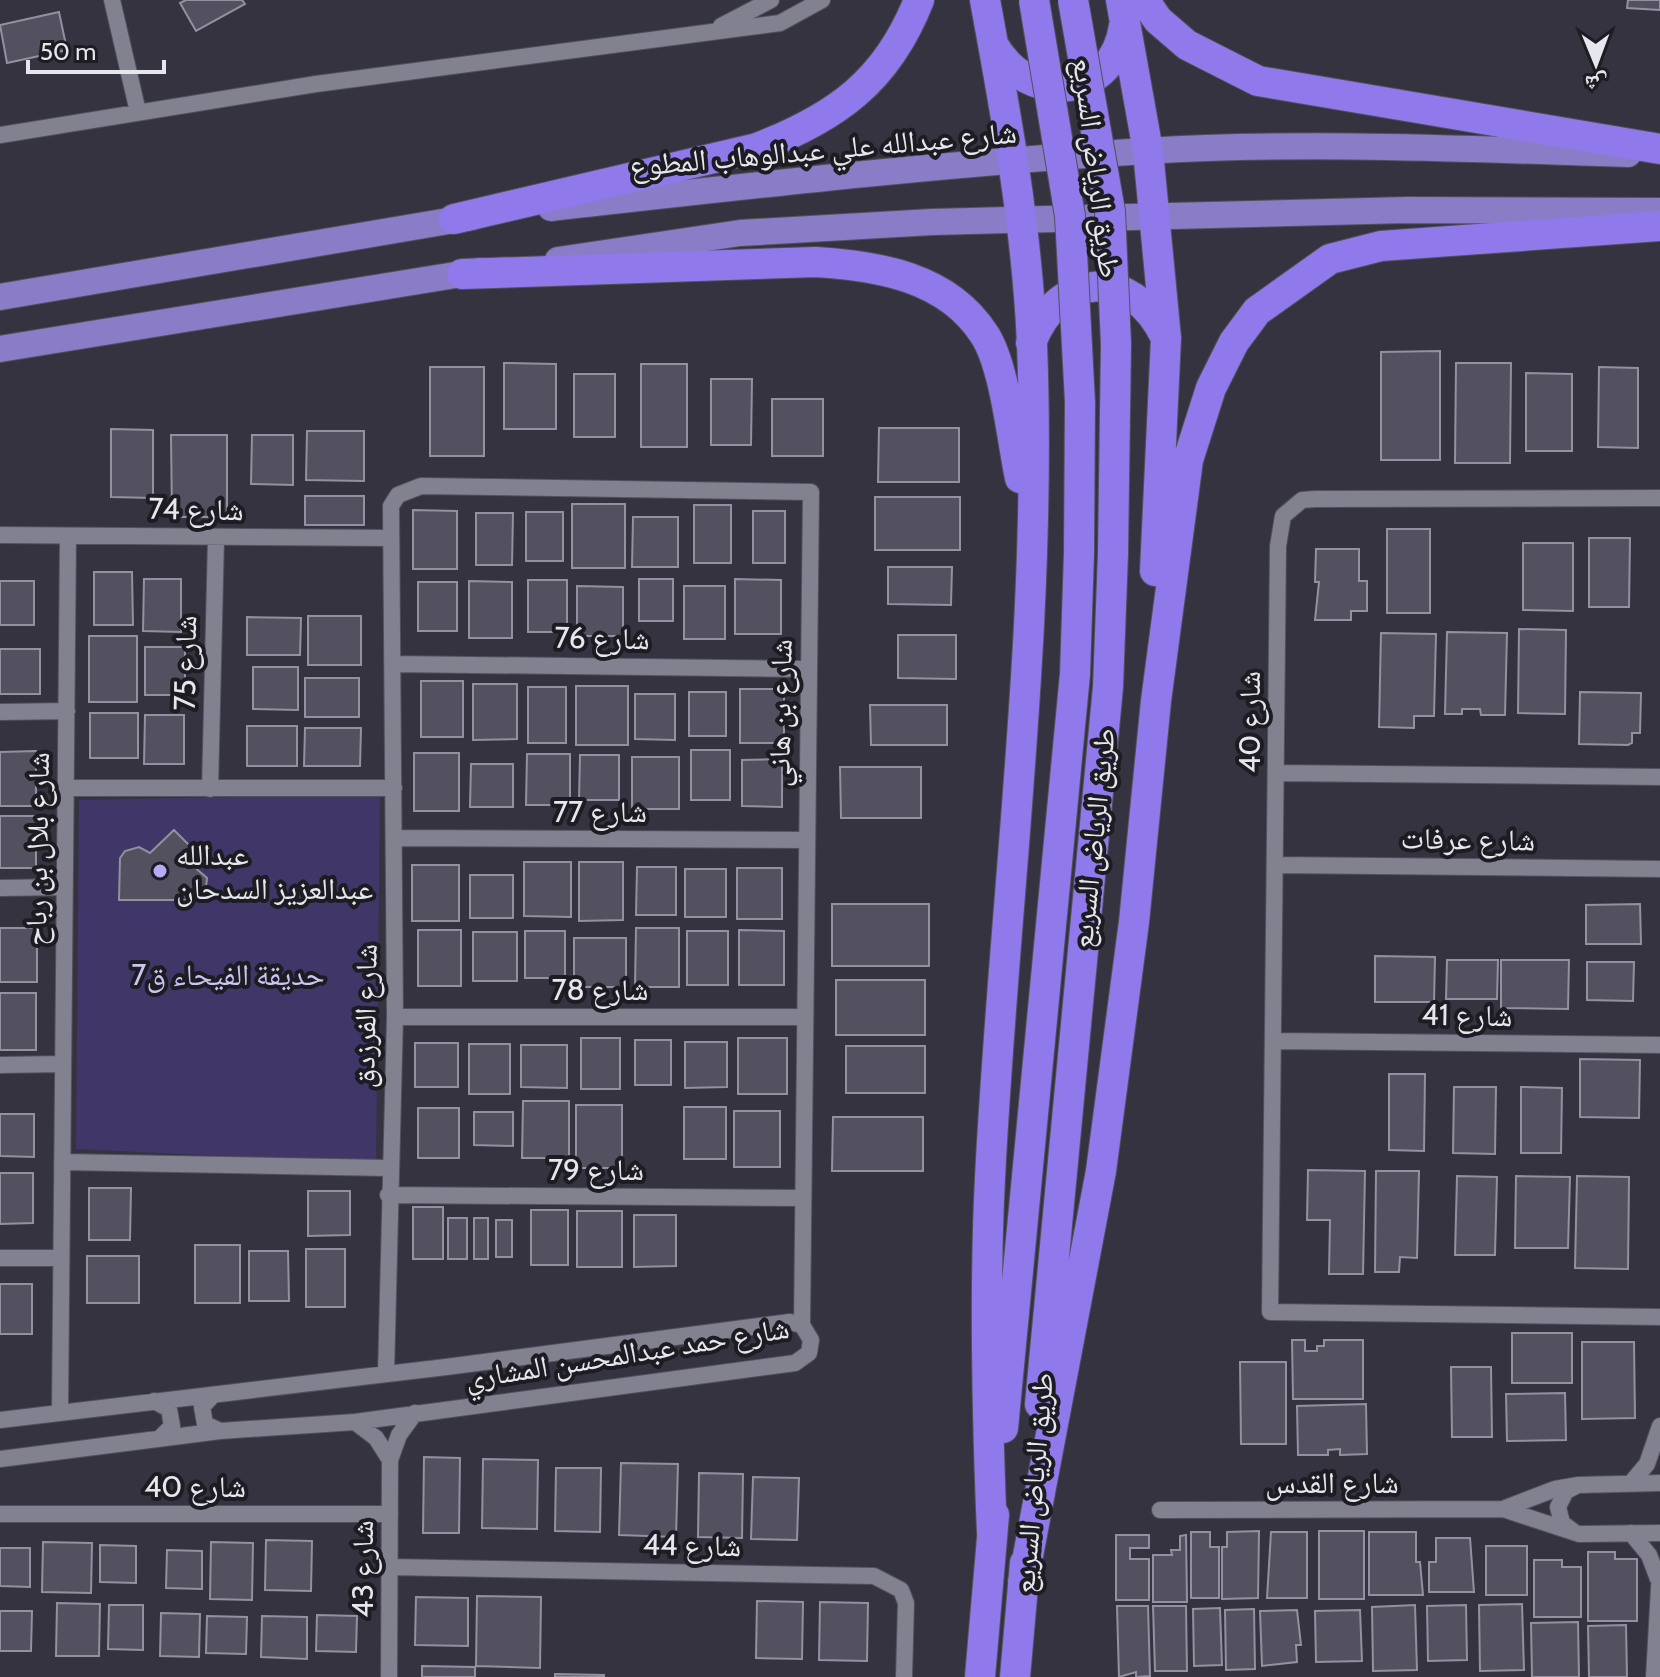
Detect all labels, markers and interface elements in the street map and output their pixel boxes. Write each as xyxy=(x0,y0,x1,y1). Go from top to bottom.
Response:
scale bar xyxy=(28,24,164,74)
north arrow xyxy=(1556,24,1636,104)
text: 50 m xyxy=(40,37,96,66)
street label: طريق الرياض السريع xyxy=(1064,56,1129,280)
text: ش xyxy=(1584,70,1608,97)
street label: شارع عبدالله علي عبدالوهاب المطوع xyxy=(628,114,1018,190)
street label: شارع 74 xyxy=(148,490,244,529)
street label: شارع 75 xyxy=(166,615,205,711)
street label: شارع 76 xyxy=(554,619,650,658)
street label: شارع بن هاني xyxy=(760,639,805,787)
street label: شارع 40 xyxy=(1231,671,1269,773)
street label: طريق الرياض السريع xyxy=(1063,726,1124,950)
street label: شارع بلال بن رباح xyxy=(17,752,58,946)
street label: شارع 77 xyxy=(553,793,647,831)
street label: شارع عرفات xyxy=(1400,819,1536,860)
place label: عبدالله عبدالعزيز السدحان xyxy=(176,836,373,907)
marker: عبدالله عبدالعزيز السدحان xyxy=(151,862,169,880)
street label: شارع الفرزدق xyxy=(345,943,386,1089)
park label: حديقة الفيحاء ق7 xyxy=(131,956,325,993)
street label: شارع 78 xyxy=(551,971,649,1009)
street label: شارع 41 xyxy=(1421,996,1513,1035)
street label: شارع 79 xyxy=(548,1151,644,1189)
street label: شارع حمد عبدالمحسن المشاري xyxy=(462,1309,793,1402)
street label: طريق الرياض السريع xyxy=(1005,1371,1062,1595)
street label: شارع القدس xyxy=(1265,1464,1399,1502)
street label: شارع 40 xyxy=(144,1468,246,1506)
street label: شارع 43 xyxy=(344,1520,382,1618)
street label: شارع 44 xyxy=(642,1526,742,1565)

